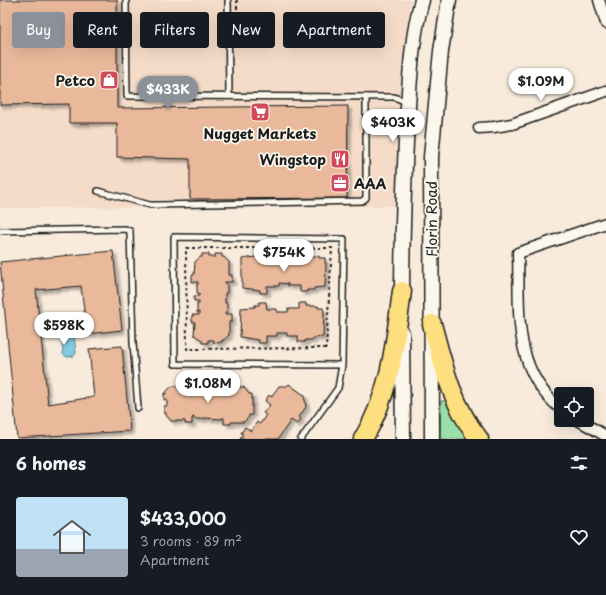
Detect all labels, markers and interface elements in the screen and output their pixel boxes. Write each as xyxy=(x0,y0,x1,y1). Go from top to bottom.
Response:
chip: Buy xyxy=(12,12,65,48)
chip: Rent xyxy=(73,12,132,48)
chip: Filters xyxy=(140,12,209,48)
chip: New xyxy=(217,12,275,48)
chip: Apartment xyxy=(283,12,385,48)
pin: $1.09M xyxy=(508,68,574,102)
shop icon: Petco xyxy=(98,69,120,91)
place label: Petco xyxy=(56,70,95,91)
text: $1.09M xyxy=(518,71,564,90)
pin: $433K xyxy=(140,76,196,110)
text: $433K xyxy=(146,79,190,98)
supermarket icon: Nugget Markets xyxy=(249,101,271,123)
pin: $403K xyxy=(365,109,421,143)
text: $403K xyxy=(371,112,415,131)
place label: Nugget Markets xyxy=(204,123,317,144)
restaurant icon: Wingstop xyxy=(329,148,351,170)
place label: Wingstop xyxy=(259,149,326,170)
office icon: AAA xyxy=(329,172,351,194)
place label: AAA xyxy=(354,173,387,194)
street label: Florin Road xyxy=(421,181,442,257)
pin: $754K xyxy=(256,239,312,273)
text: $754K xyxy=(263,242,305,261)
pin: $598K xyxy=(36,312,92,346)
text: $598K xyxy=(43,315,85,334)
pin: $1.08M xyxy=(175,370,241,404)
text: $1.08M xyxy=(184,373,232,392)
map controls xyxy=(554,387,594,427)
button: locate xyxy=(554,387,594,427)
text: 6 homes xyxy=(16,450,86,476)
icon: filters xyxy=(568,452,590,474)
text: $433,000 xyxy=(140,505,226,531)
icon: home xyxy=(48,513,96,561)
icon: heart xyxy=(568,526,590,548)
text: 3 rooms · 89 m² xyxy=(140,531,242,550)
text: Apartment xyxy=(140,550,209,569)

